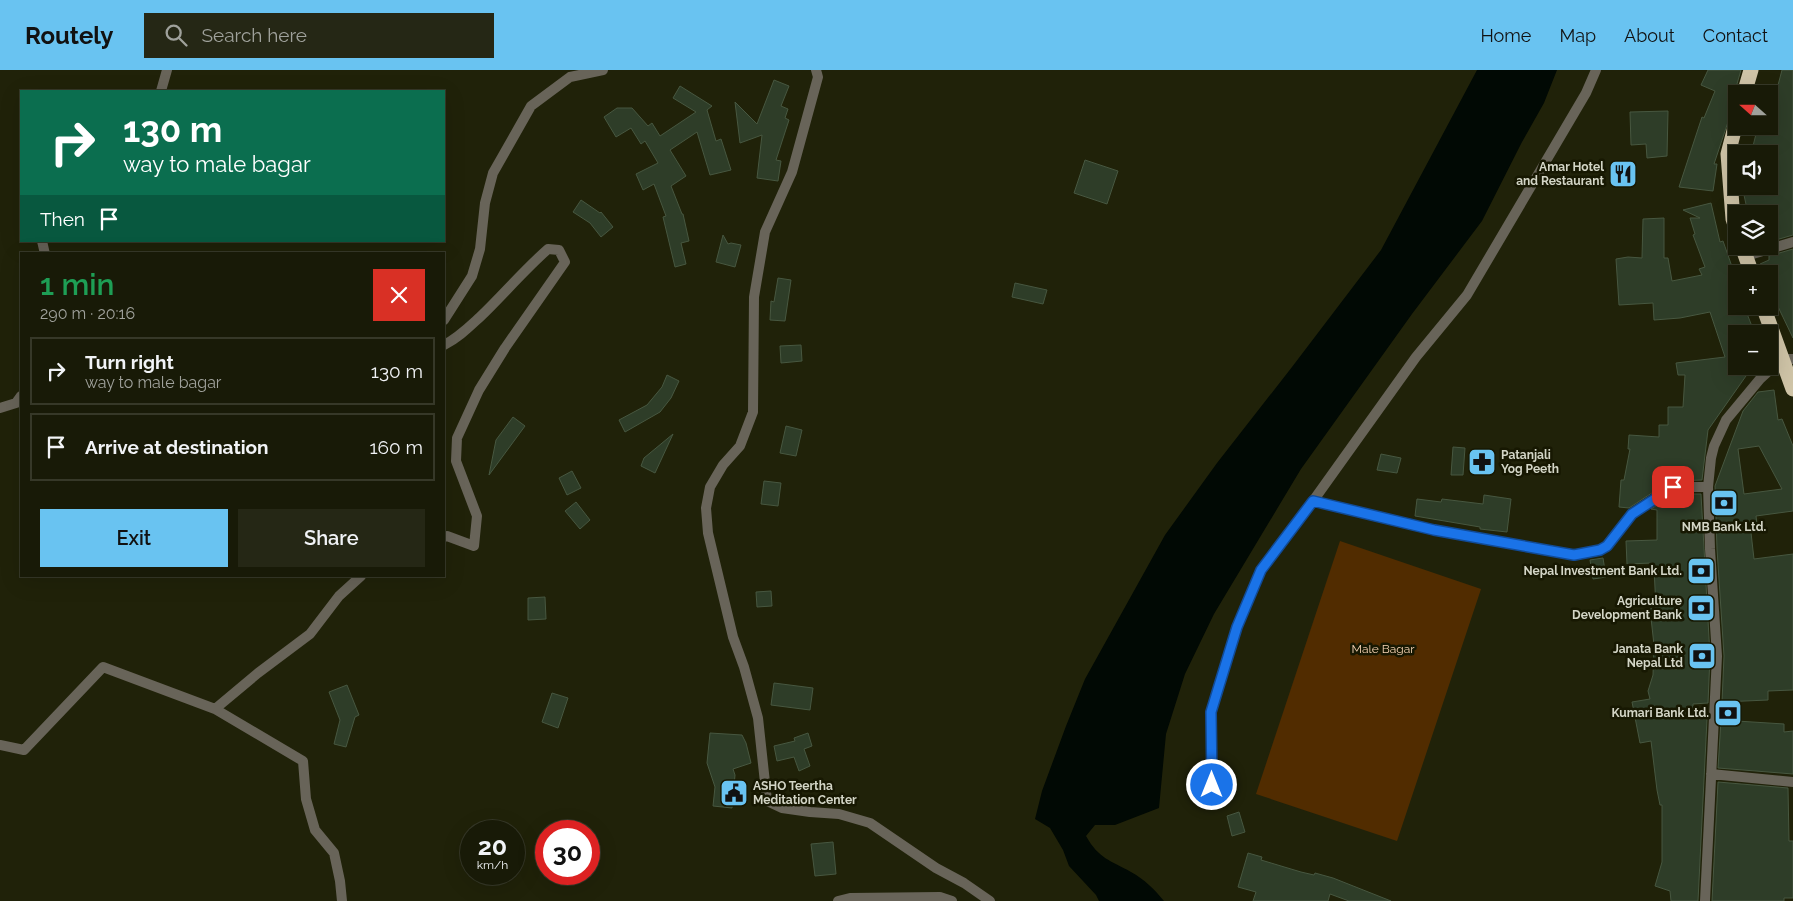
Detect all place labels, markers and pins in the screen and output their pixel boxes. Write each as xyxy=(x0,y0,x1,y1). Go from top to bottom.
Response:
restaurant icon: Amar Hotel and Restaurant xyxy=(1608,159,1638,189)
place label: Amar Hotel and Restaurant xyxy=(1516,160,1604,188)
pharmacy icon: Patanjali Yog Peeth xyxy=(1467,447,1497,477)
place label: Patanjali Yog Peeth xyxy=(1501,448,1559,476)
pin xyxy=(1652,466,1694,508)
bank icon: NMB Bank Ltd. xyxy=(1709,488,1739,518)
place label: NMB Bank Ltd. xyxy=(1682,520,1766,534)
bank icon: Nepal Investment Bank Ltd. xyxy=(1686,556,1716,586)
place label: Nepal Investment Bank Ltd. xyxy=(1524,564,1682,578)
bank icon: Agriculture Development Bank xyxy=(1686,593,1716,623)
place label: Agriculture Development Bank xyxy=(1572,594,1682,622)
bank icon: Janata Bank Nepal Ltd xyxy=(1687,641,1717,671)
place label: Janata Bank Nepal Ltd xyxy=(1613,642,1683,670)
bank icon: Kumari Bank Ltd. xyxy=(1713,698,1743,728)
place label: Kumari Bank Ltd. xyxy=(1611,706,1709,720)
public building icon: ASHO Teertha Meditation Center xyxy=(719,778,749,808)
place label: ASHO Teertha Meditation Center xyxy=(753,779,857,807)

